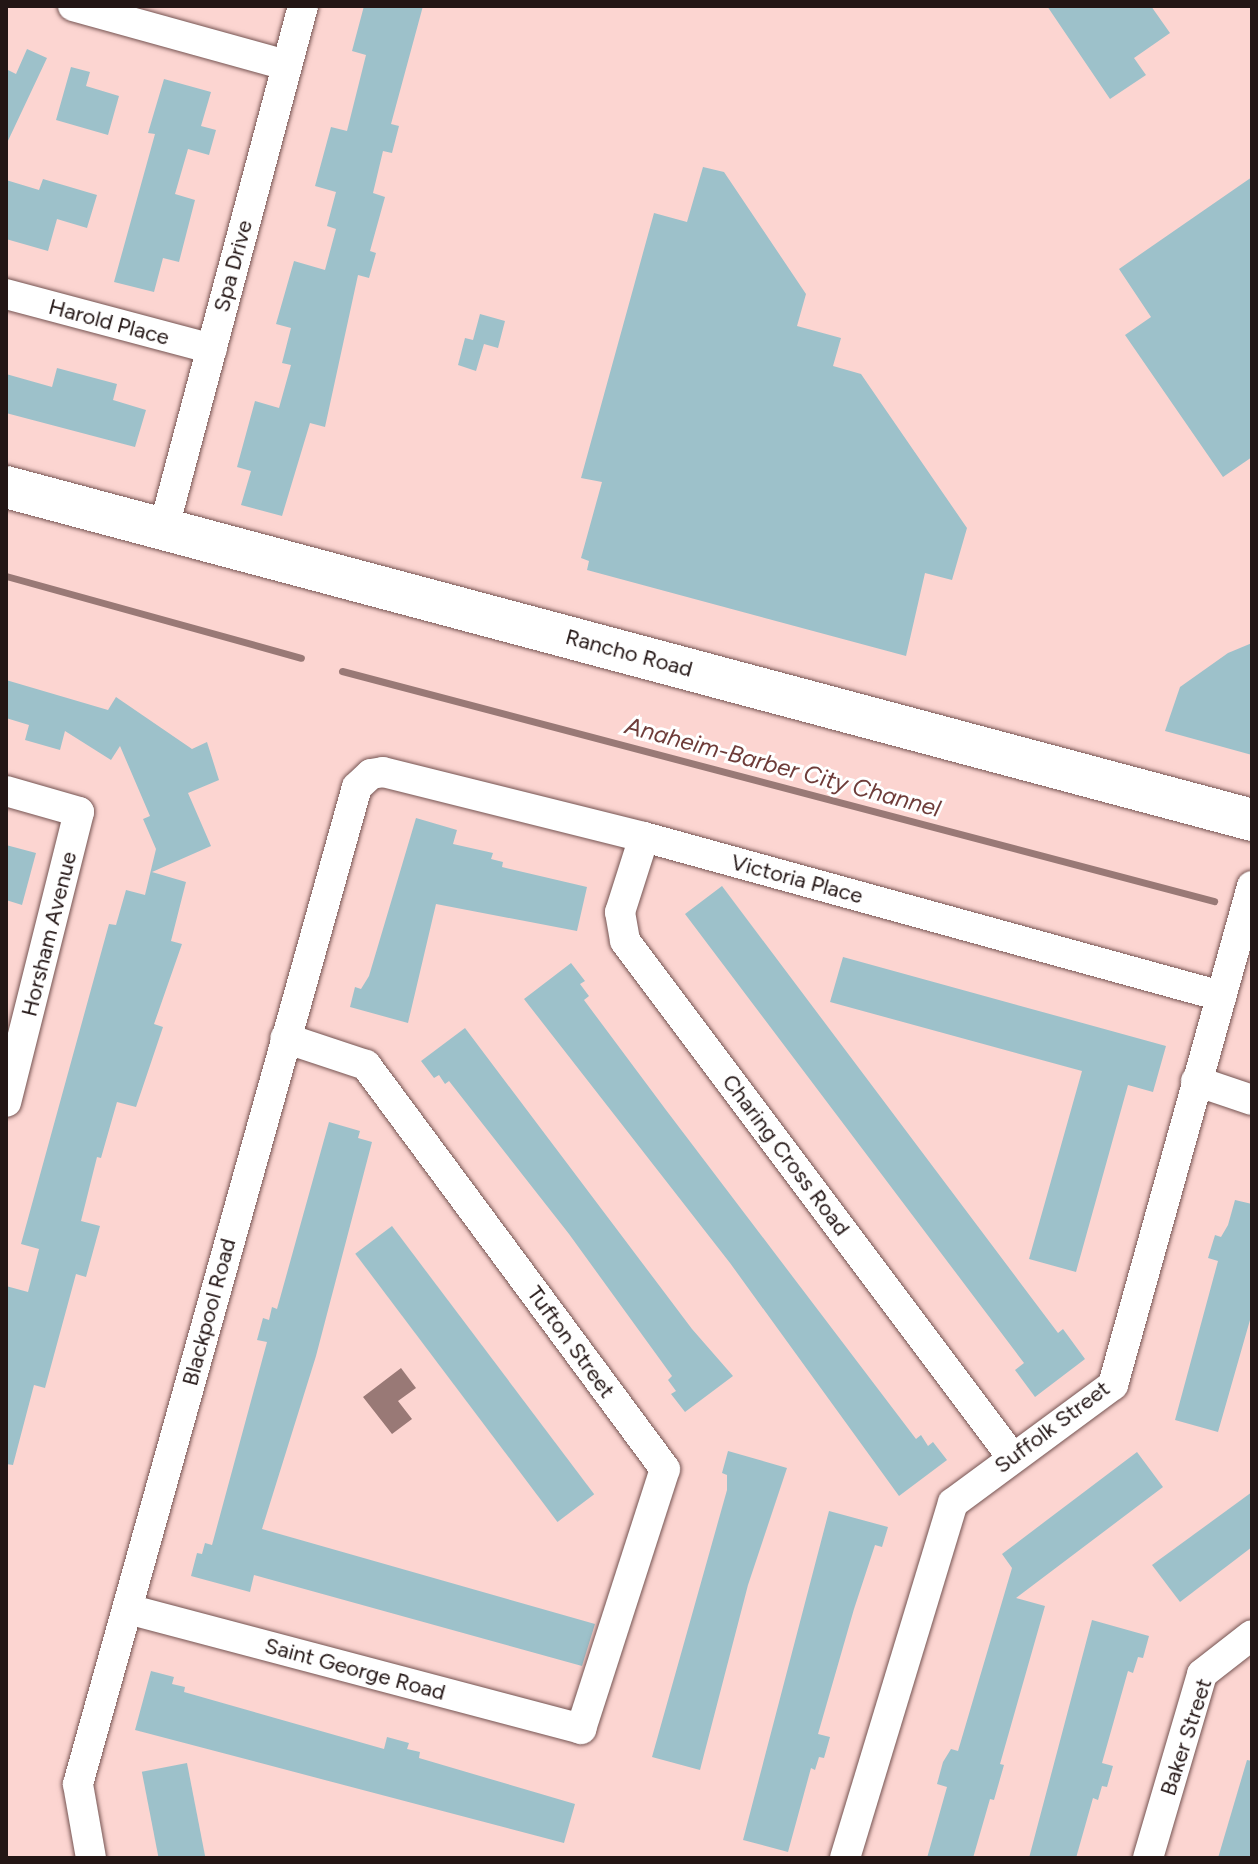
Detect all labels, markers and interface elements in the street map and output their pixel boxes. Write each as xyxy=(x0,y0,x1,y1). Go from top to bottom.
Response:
street label: Spa Drive xyxy=(208,217,258,315)
street label: Harold Place xyxy=(46,293,172,351)
street label: Rancho Road xyxy=(563,623,695,683)
water label: Anaheim-Barber City Channel xyxy=(622,711,944,823)
street label: Horsham Avenue xyxy=(16,849,82,1019)
street label: Victoria Place xyxy=(728,849,866,909)
street label: Charing Cross Road xyxy=(717,1069,855,1241)
street label: Blackpool Road xyxy=(177,1235,241,1389)
street label: Tufton Street xyxy=(522,1281,620,1403)
street label: Suffolk Street xyxy=(989,1375,1115,1479)
street label: Saint George Road xyxy=(262,1632,448,1706)
street label: Baker Street xyxy=(1155,1675,1217,1799)

